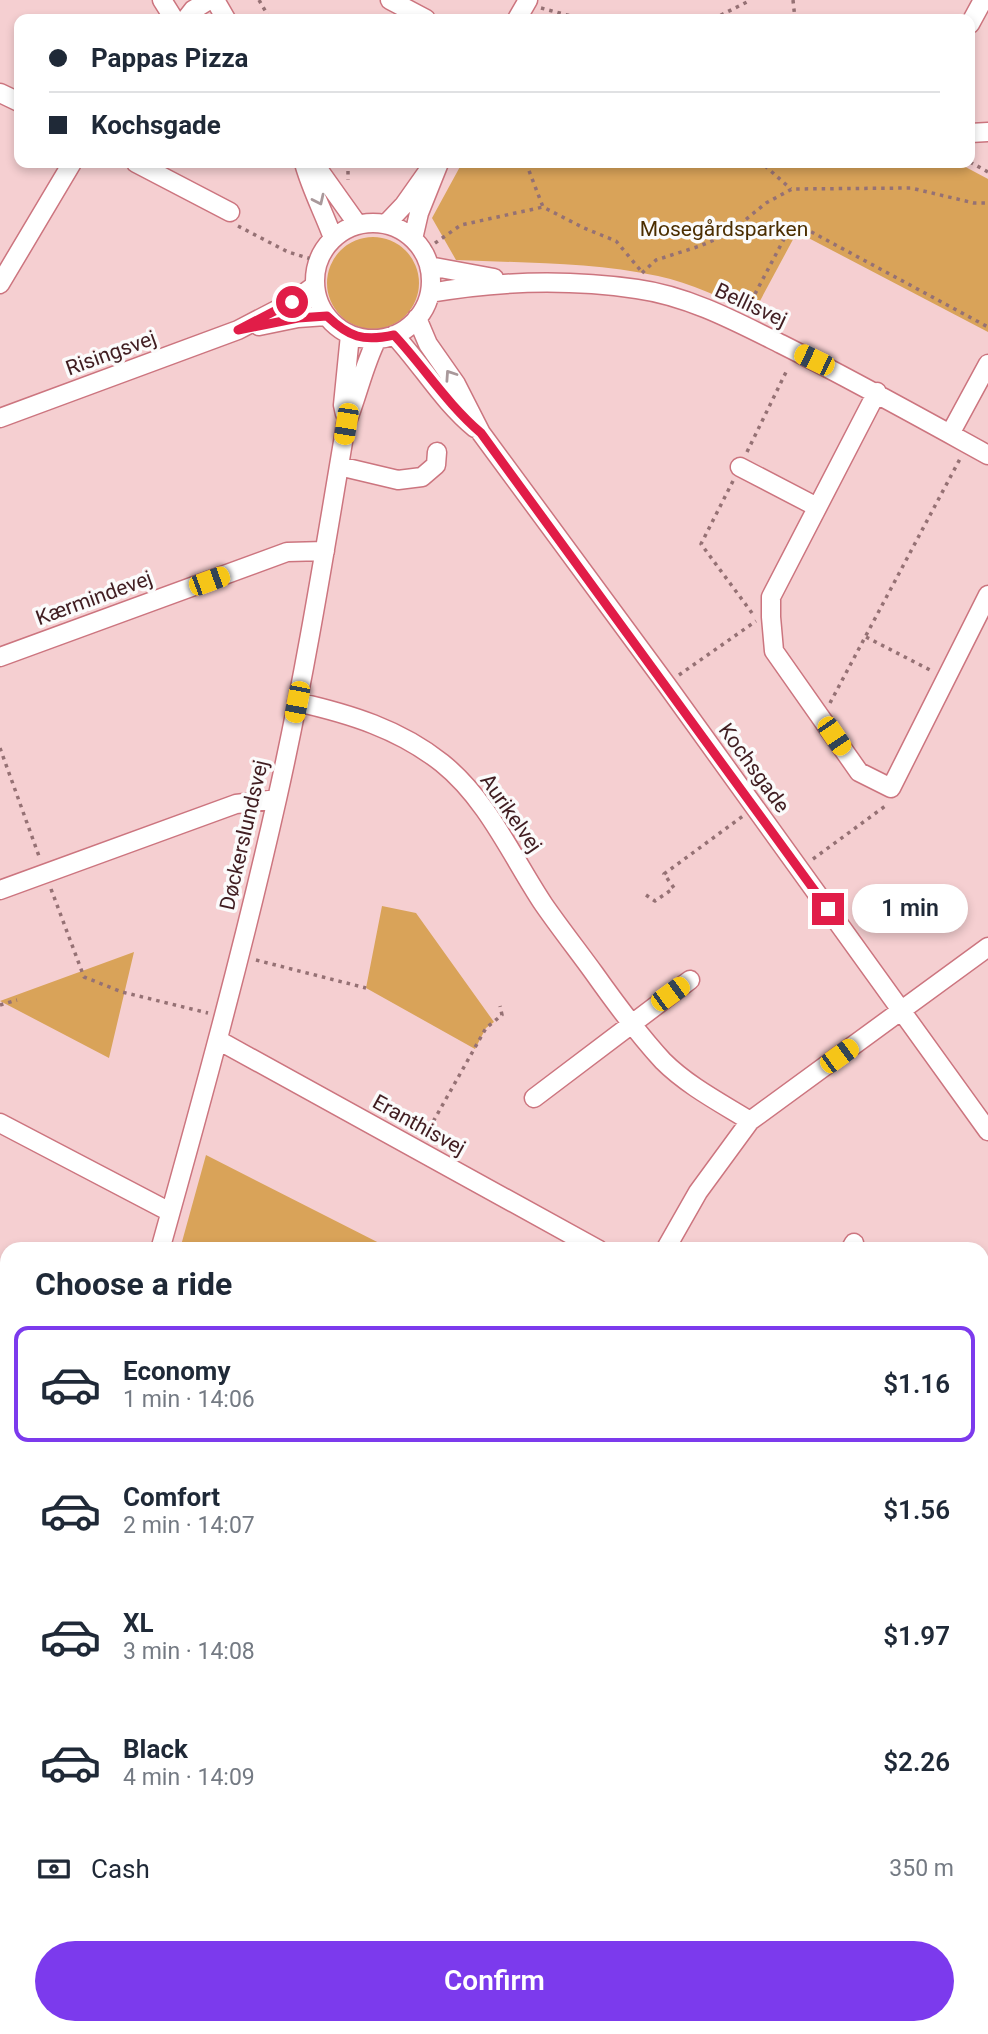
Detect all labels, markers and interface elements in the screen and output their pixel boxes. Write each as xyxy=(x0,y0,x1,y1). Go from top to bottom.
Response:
text: Pappas Pizza xyxy=(91,43,249,73)
text: Kochsgade xyxy=(91,110,221,140)
one-way arrow xyxy=(310,193,324,206)
park label: Mosegårdsparken xyxy=(640,217,808,241)
street label: Bellisvej xyxy=(711,278,791,332)
route start xyxy=(276,286,308,318)
street label: Risingsvej xyxy=(63,326,159,380)
car xyxy=(791,341,838,379)
one-way arrow xyxy=(446,370,458,383)
car xyxy=(333,402,360,446)
car xyxy=(186,564,233,598)
street label: Kærmindevej xyxy=(32,566,156,630)
car xyxy=(283,679,312,725)
car xyxy=(814,713,855,759)
street label: Kochsgade xyxy=(714,719,794,817)
street label: Døckerslundsvej xyxy=(215,758,273,912)
street label: Aurikelvej xyxy=(475,769,547,857)
callout: 1 min xyxy=(852,884,968,934)
route end xyxy=(812,893,844,925)
text: 1 min xyxy=(881,895,939,922)
car xyxy=(647,973,694,1015)
car xyxy=(816,1035,863,1077)
street label: Eranthisvej xyxy=(368,1090,470,1160)
text: Choose a ride xyxy=(35,1265,232,1303)
icon: car xyxy=(39,1353,102,1416)
text: Economy xyxy=(123,1356,230,1386)
text: $1.16 xyxy=(883,1369,950,1399)
text: 1 min · 14:06 xyxy=(123,1386,255,1413)
icon: car xyxy=(39,1479,102,1542)
text: Comfort xyxy=(123,1482,220,1512)
text: $1.56 xyxy=(883,1495,950,1525)
text: 2 min · 14:07 xyxy=(123,1512,255,1539)
icon: car xyxy=(39,1605,102,1668)
text: XL xyxy=(123,1608,154,1638)
text: $1.97 xyxy=(883,1621,950,1651)
text: 3 min · 14:08 xyxy=(123,1638,255,1665)
icon: car xyxy=(39,1731,102,1794)
text: Black xyxy=(123,1734,188,1764)
text: $2.26 xyxy=(883,1747,950,1777)
text: 4 min · 14:09 xyxy=(123,1764,255,1791)
icon: cash xyxy=(35,1850,73,1888)
text: Cash xyxy=(91,1854,150,1884)
text: 350 m xyxy=(889,1855,954,1882)
button: Confirm xyxy=(35,1941,954,2021)

